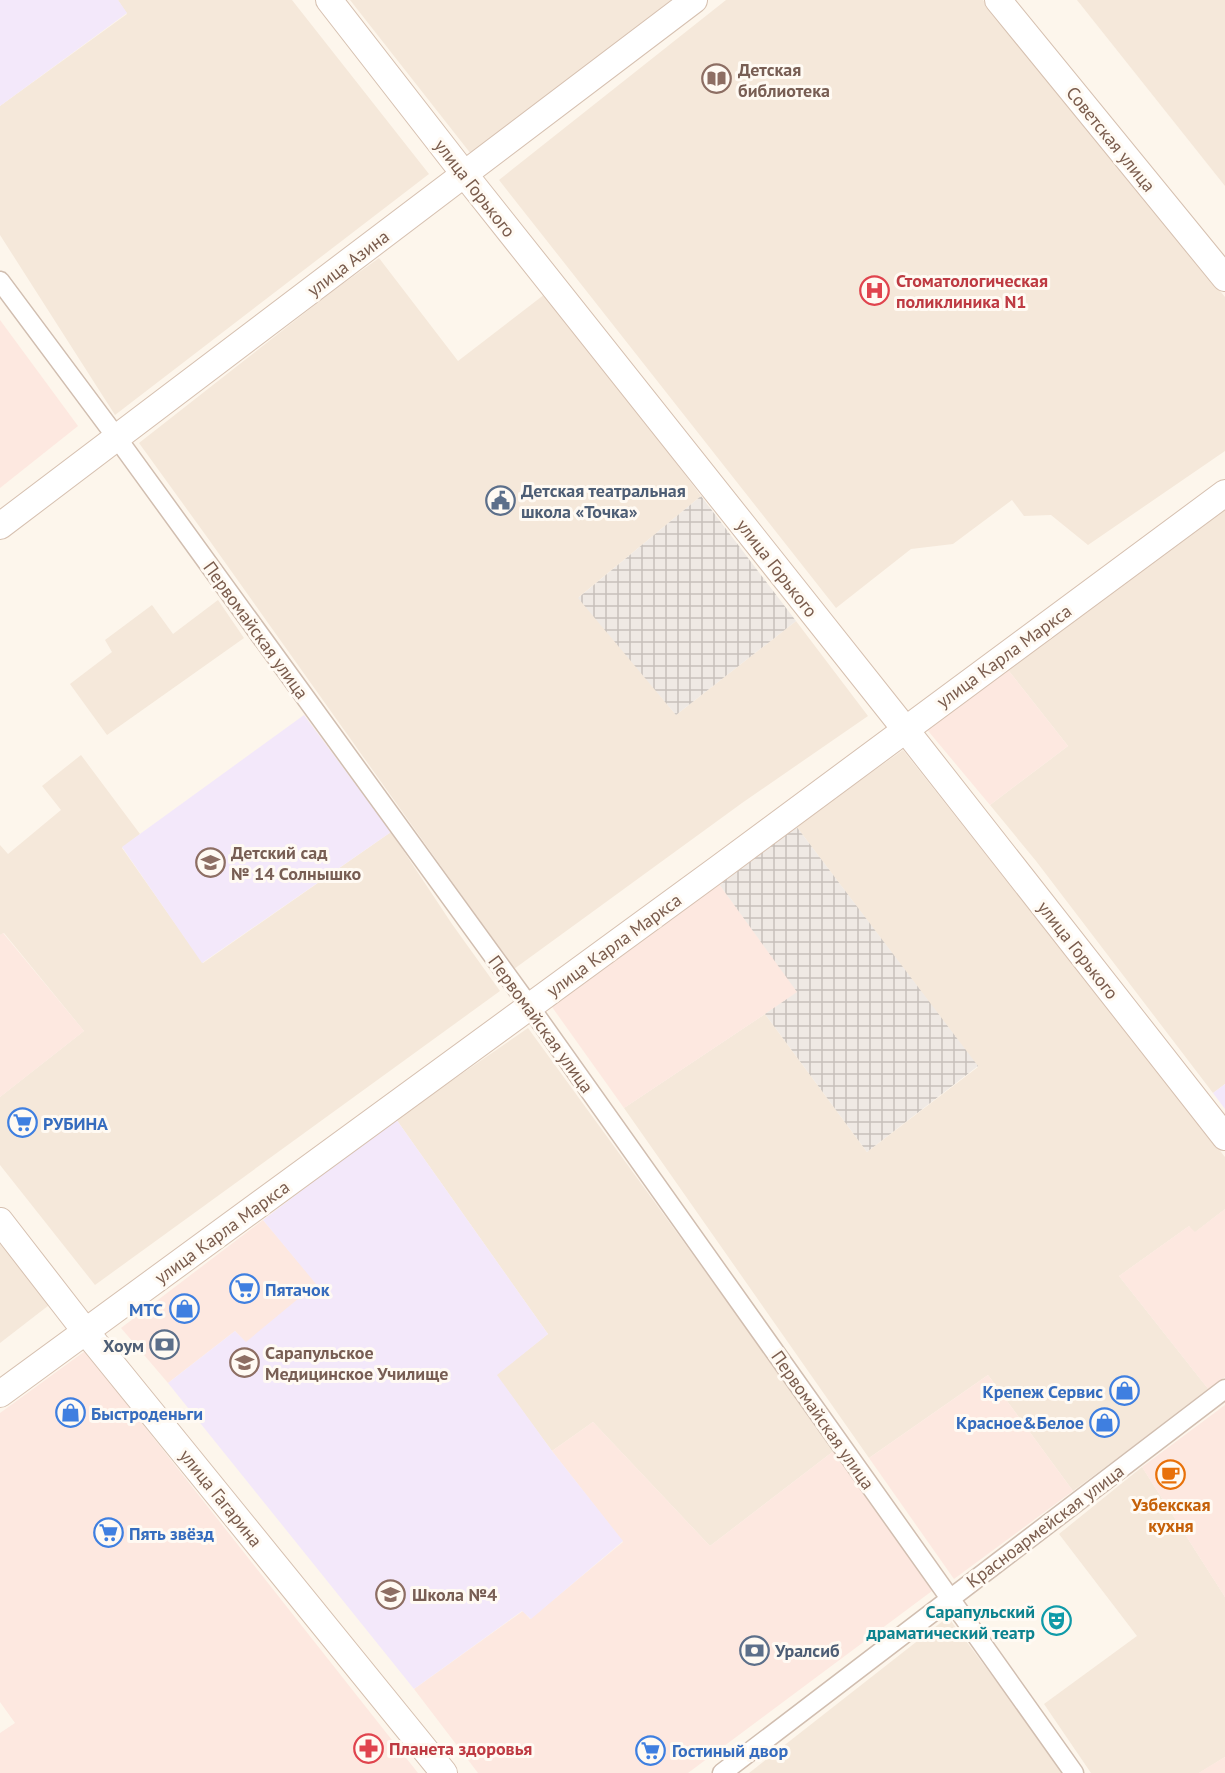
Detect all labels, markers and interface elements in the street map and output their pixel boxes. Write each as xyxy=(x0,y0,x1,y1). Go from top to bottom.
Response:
place label: Детская библиотека xyxy=(738,58,830,102)
library icon: Детская библиотека xyxy=(701,63,733,95)
street label: Советская улица xyxy=(1061,82,1161,196)
street label: улица Горького xyxy=(429,134,521,242)
street label: улица Азина xyxy=(302,225,394,301)
place label: Стоматологическая поликлиника N1 xyxy=(896,269,1048,313)
hospital icon: Стоматологическая поликлиника N1 xyxy=(859,274,891,306)
place label: Детская театральная школа «Точка» xyxy=(521,479,686,523)
public building icon: Детская театральная школа «Точка» xyxy=(484,484,516,516)
street label: улица Горького xyxy=(731,514,823,622)
street label: Первомайская улица xyxy=(198,557,314,703)
street label: улица Карла Маркса xyxy=(932,599,1076,713)
place label: Детский сад № 14 Солнышко xyxy=(231,841,362,885)
school or university icon: Детский сад № 14 Солнышко xyxy=(194,846,226,878)
street label: улица Карла Маркса xyxy=(542,888,686,1002)
street label: улица Горького xyxy=(1032,896,1124,1004)
street label: Первомайская улица xyxy=(483,951,599,1097)
supermarket icon: РУБИНА xyxy=(6,1107,38,1139)
place label: РУБИНА xyxy=(43,1112,108,1135)
street label: улица Карла Маркса xyxy=(150,1175,294,1289)
supermarket icon: Пятачок xyxy=(228,1273,260,1305)
place label: Пятачок xyxy=(265,1278,330,1301)
shop icon: МТС xyxy=(168,1293,200,1325)
place label: МТС xyxy=(129,1298,163,1321)
bank icon: Хоум xyxy=(149,1329,181,1361)
place label: Хоум xyxy=(103,1334,144,1357)
place label: Сарапульское Медицинское Училище xyxy=(265,1341,448,1385)
school or university icon: Сарапульское Медицинское Училище xyxy=(228,1346,260,1378)
street label: Первомайская улица xyxy=(766,1346,880,1494)
shop icon: Крепеж Сервис xyxy=(1108,1375,1140,1407)
place label: Крепеж Сервис xyxy=(983,1380,1103,1403)
shop icon: Быстроденьги xyxy=(54,1397,86,1429)
place label: Быстроденьги xyxy=(91,1402,203,1425)
shop icon: Красное&Белое xyxy=(1089,1406,1121,1438)
place label: Красное&Белое xyxy=(956,1411,1084,1434)
street label: улица Гагарина xyxy=(175,1444,267,1552)
street label: Красноармейская улица xyxy=(962,1459,1128,1593)
cafe icon: Узбекская кухня xyxy=(1155,1459,1187,1491)
place label: Узбекская кухня xyxy=(1130,1493,1211,1537)
supermarket icon: Пять звёзд xyxy=(92,1517,124,1549)
place label: Пять звёзд xyxy=(129,1522,214,1545)
school or university icon: Школа №4 xyxy=(375,1578,407,1610)
place label: Школа №4 xyxy=(412,1583,497,1606)
place label: Сарапульский драматический театр xyxy=(866,1600,1035,1644)
theatre icon: Сарапульский драматический театр xyxy=(1040,1605,1072,1637)
bank icon: Уралсиб xyxy=(738,1634,770,1666)
place label: Уралсиб xyxy=(774,1639,840,1662)
pharmacy icon: Планета здоровья xyxy=(352,1732,384,1764)
supermarket icon: Гостиный двор xyxy=(635,1734,667,1766)
place label: Планета здоровья xyxy=(389,1737,532,1760)
place label: Гостиный двор xyxy=(672,1739,788,1762)

